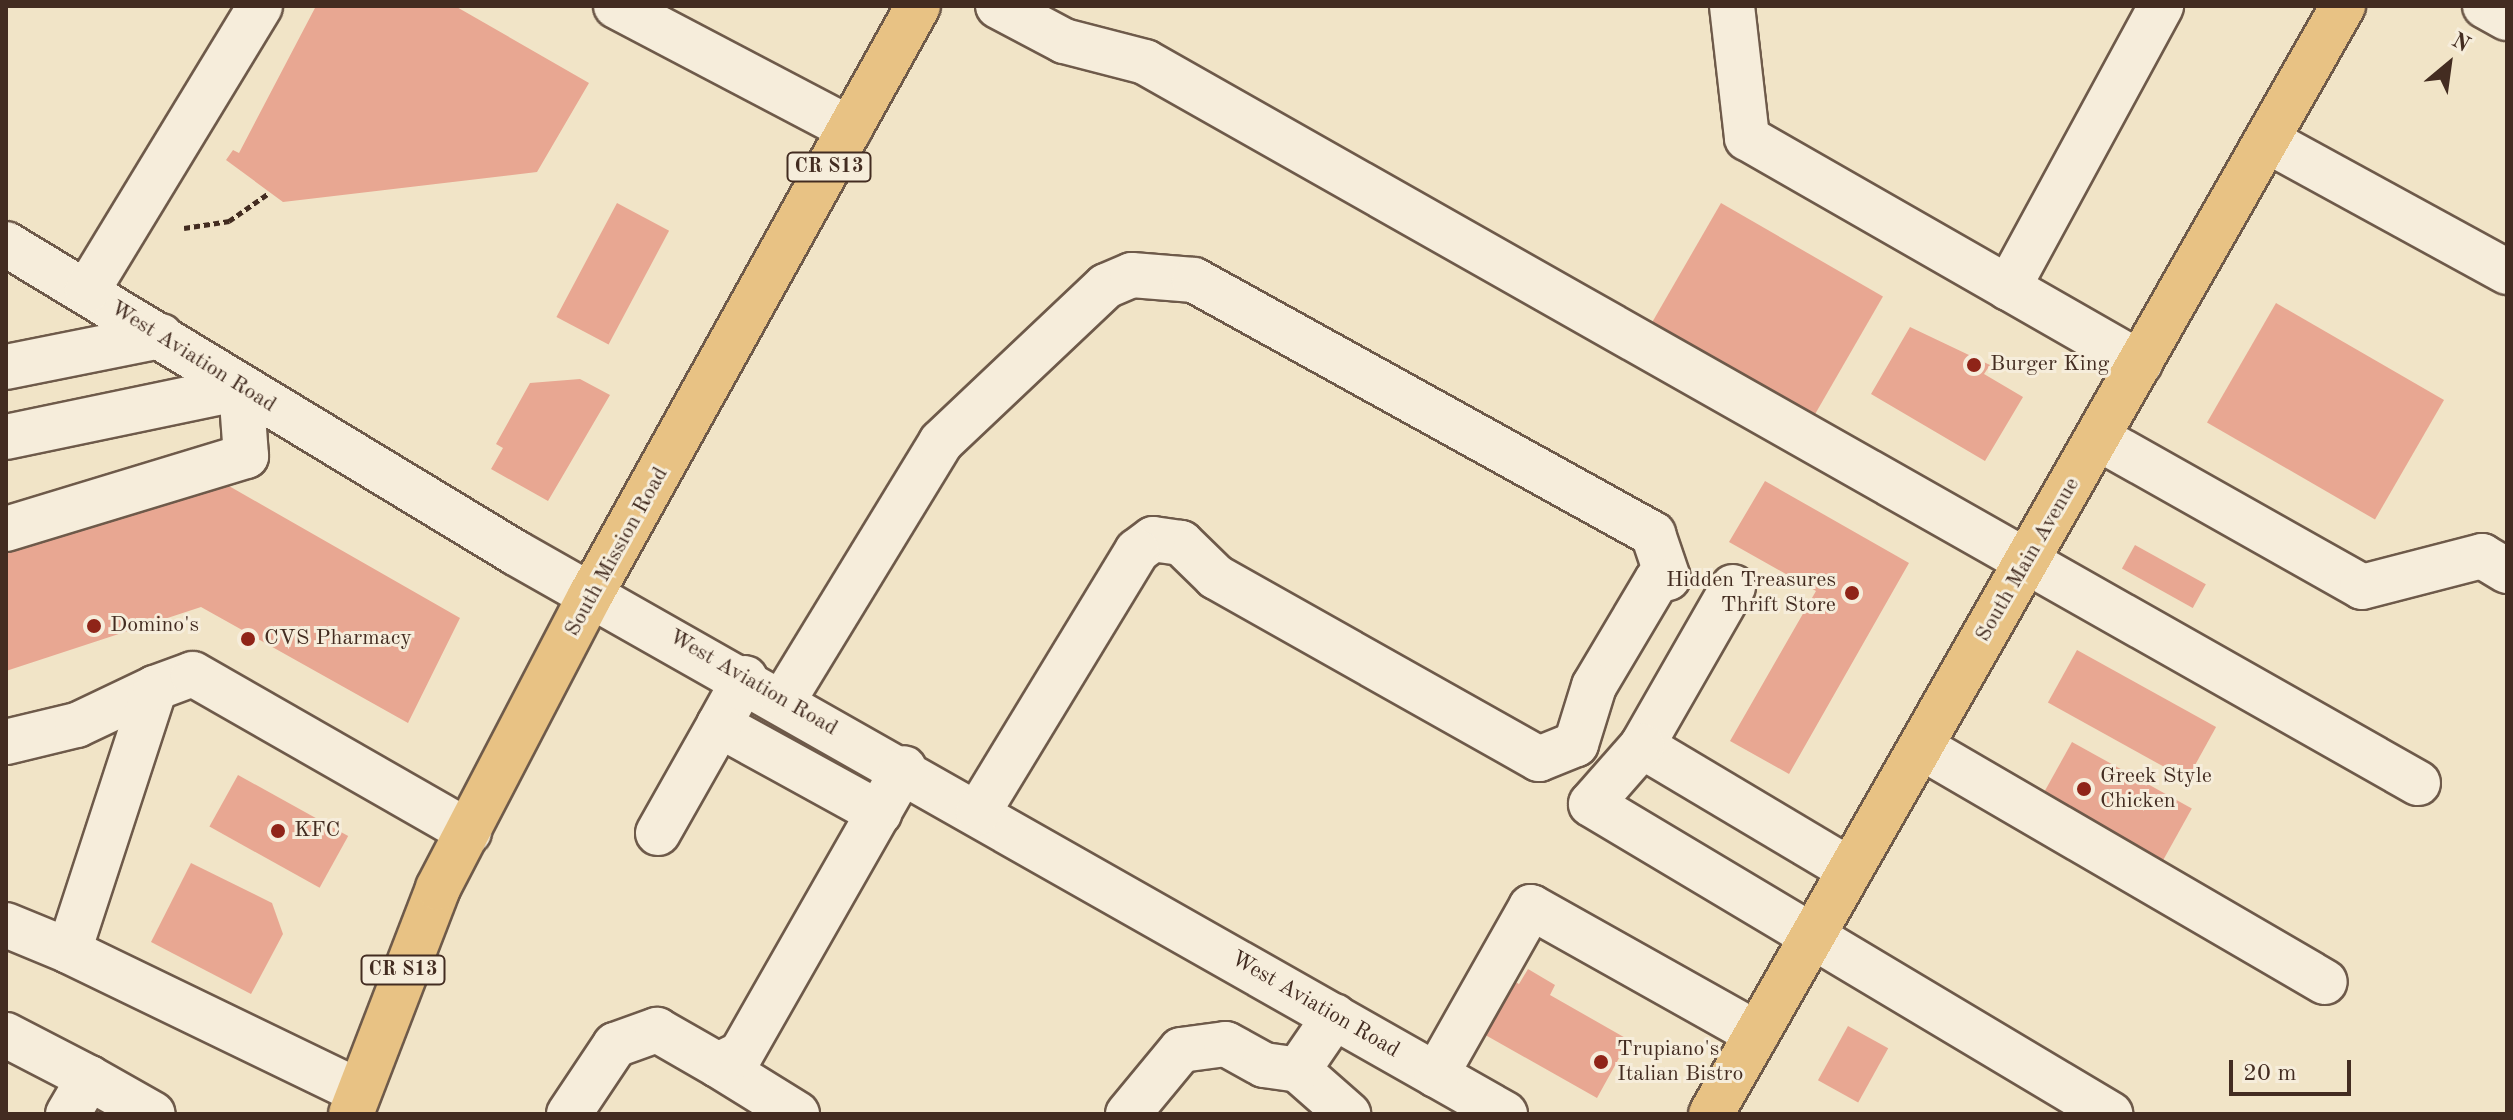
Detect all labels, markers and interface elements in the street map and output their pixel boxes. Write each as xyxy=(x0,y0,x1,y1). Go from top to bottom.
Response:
north arrow xyxy=(2409,24,2489,104)
text: N xyxy=(2448,29,2473,57)
road number: CR S13 xyxy=(785,151,873,183)
street label: West Aviation Road xyxy=(105,295,281,419)
place label: Burger King xyxy=(1990,352,2109,378)
marker: Burger King xyxy=(1965,356,1983,374)
street label: South Mission Road xyxy=(560,463,674,641)
street label: South Main Avenue xyxy=(1970,473,2086,647)
place label: Hidden Treasures Thrift Store xyxy=(1666,567,1836,618)
marker: Hidden Treasures Thrift Store xyxy=(1843,584,1861,602)
place label: Domino's xyxy=(110,613,199,639)
marker: Domino's xyxy=(85,617,103,635)
street label: West Aviation Road xyxy=(664,624,842,742)
place label: CVS Pharmacy xyxy=(264,626,412,652)
marker: CVS Pharmacy xyxy=(239,630,257,648)
place label: Greek Style Chicken xyxy=(2100,763,2212,814)
marker: Greek Style Chicken xyxy=(2075,780,2093,798)
place label: KFC xyxy=(294,818,340,844)
marker: KFC xyxy=(269,822,287,840)
street label: West Aviation Road xyxy=(1226,946,1404,1064)
road number: CR S13 xyxy=(359,954,447,986)
place label: Trupiano's Italian Bistro xyxy=(1617,1036,1743,1088)
scale bar xyxy=(2233,1044,2355,1094)
marker: Trupiano's Italian Bistro xyxy=(1592,1053,1610,1071)
text: 20 m xyxy=(2243,1062,2297,1086)

